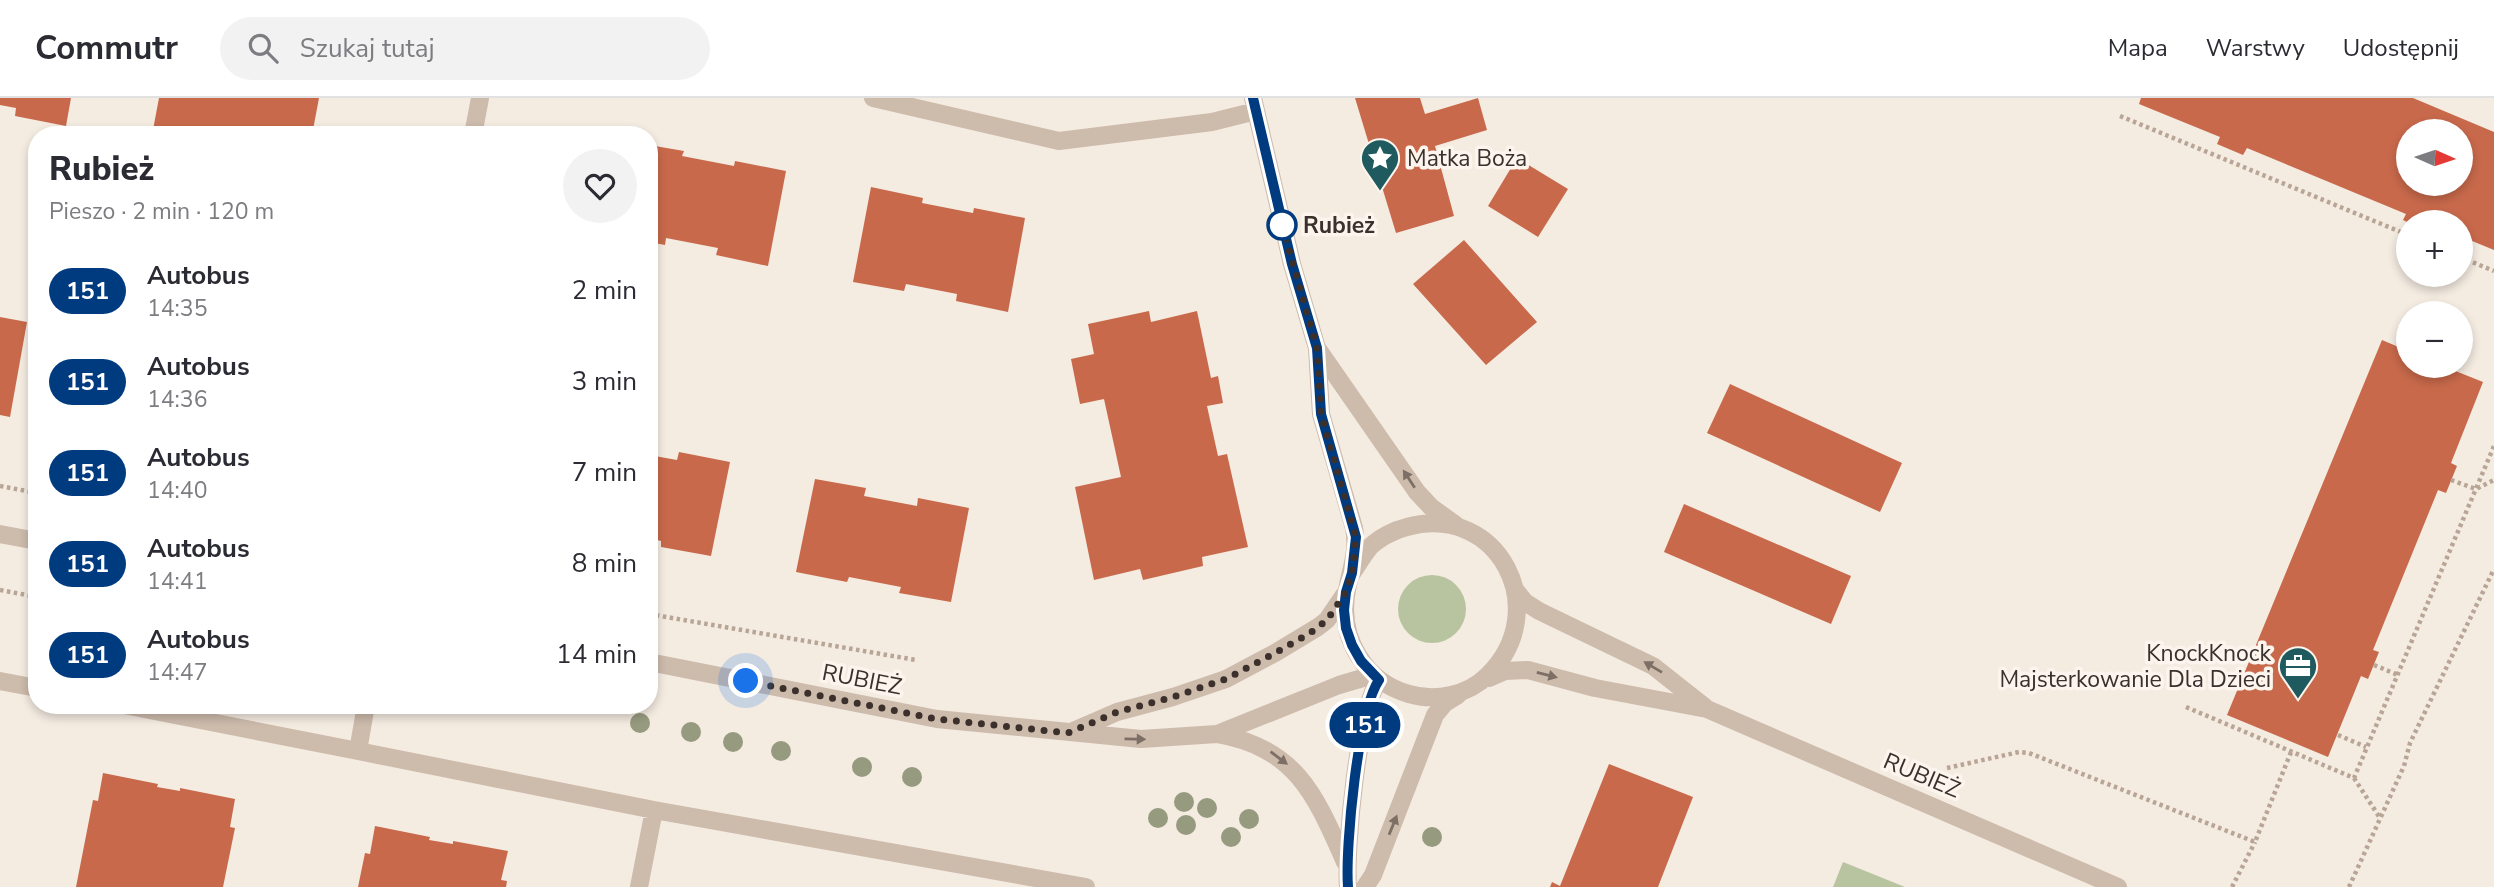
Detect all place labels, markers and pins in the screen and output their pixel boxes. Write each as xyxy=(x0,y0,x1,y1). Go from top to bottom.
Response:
place icon: Matka Boża xyxy=(1359,137,1401,192)
place label: Matka Boża xyxy=(1407,143,1527,174)
marker: Rubież xyxy=(1267,210,1297,240)
place label: Rubież xyxy=(1303,210,1375,241)
place label: KnockKnock Majsterkowanie Dla Dzieci xyxy=(1999,638,2271,695)
office icon: KnockKnock Majsterkowanie Dla Dzieci xyxy=(2277,645,2319,700)

